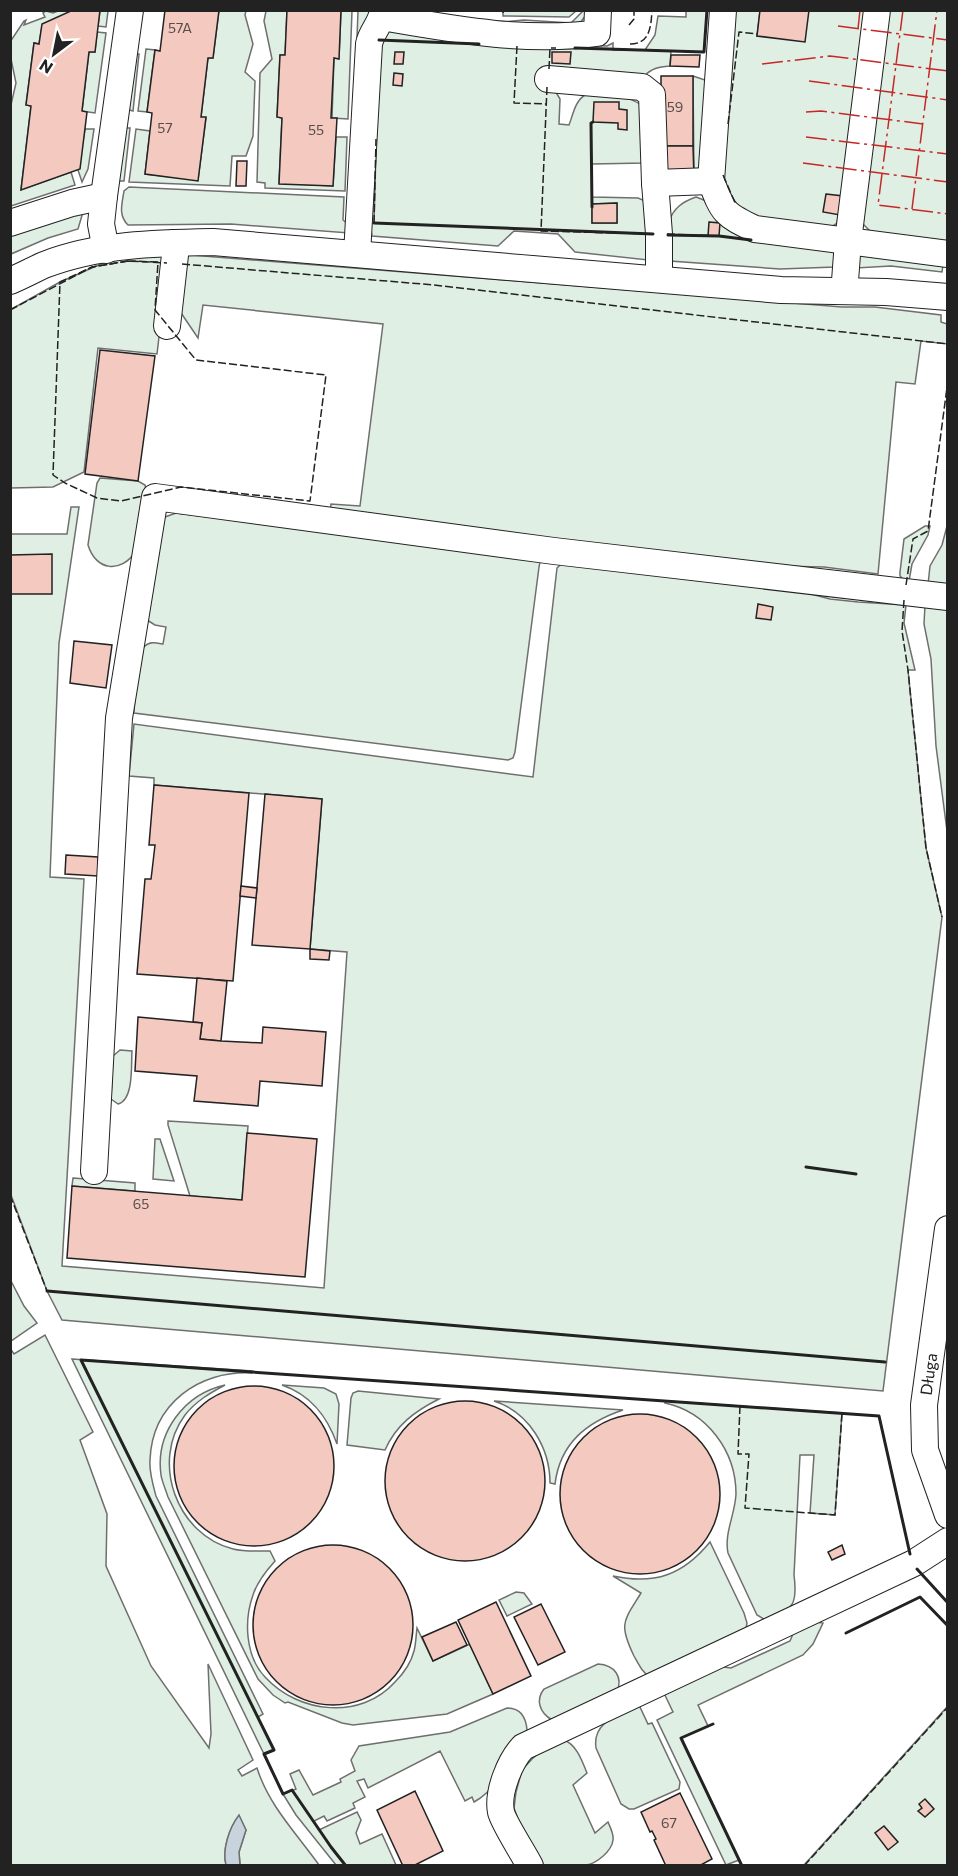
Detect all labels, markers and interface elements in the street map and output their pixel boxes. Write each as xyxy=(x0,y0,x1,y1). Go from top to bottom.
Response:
house number: 57A xyxy=(168,19,192,36)
north arrow xyxy=(24,24,84,84)
text: N xyxy=(36,56,56,78)
house number: 59 xyxy=(667,98,683,115)
house number: 57 xyxy=(157,119,173,136)
house number: 55 xyxy=(308,121,324,138)
house number: 65 xyxy=(133,1195,149,1212)
street label: Długa xyxy=(916,1352,940,1396)
house number: 67 xyxy=(661,1814,677,1831)

